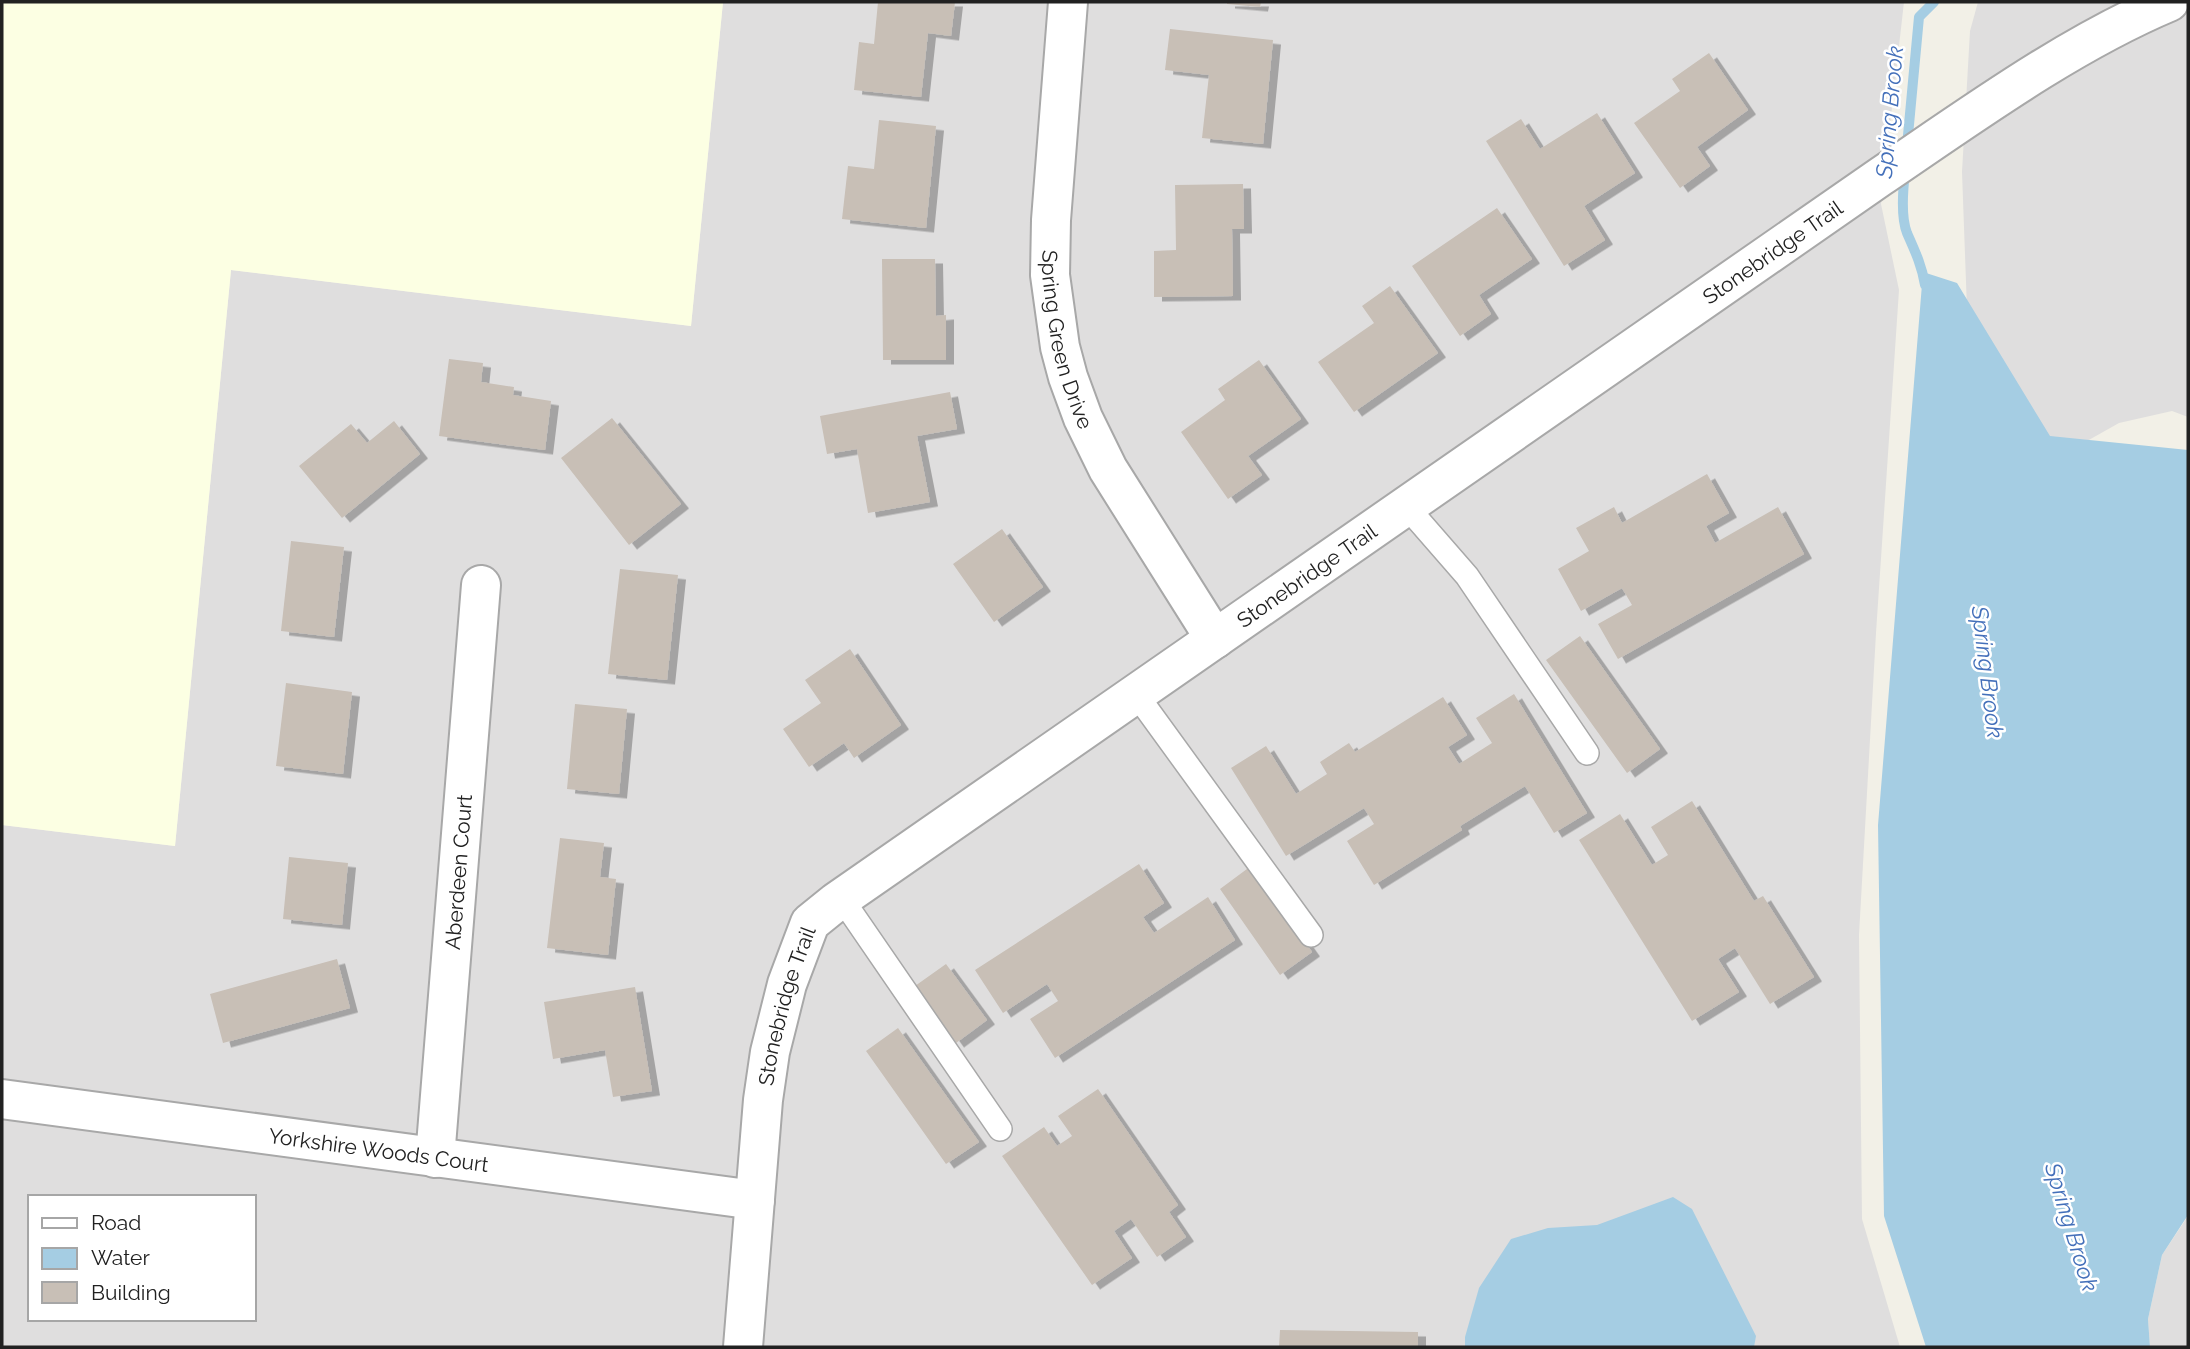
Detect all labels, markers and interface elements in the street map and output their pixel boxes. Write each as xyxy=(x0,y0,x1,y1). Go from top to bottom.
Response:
water label: Spring Brook xyxy=(1870,45,1908,180)
street label: Stonebridge Trail xyxy=(1698,194,1847,309)
street label: Spring Green Drive xyxy=(1037,250,1099,433)
street label: Stonebridge Trail xyxy=(1232,518,1382,632)
water label: Spring Brook xyxy=(1966,603,2010,740)
street label: Aberdeen Court xyxy=(439,793,477,951)
street label: Stonebridge Trail xyxy=(753,922,820,1087)
street label: Yorkshire Woods Court xyxy=(267,1122,490,1177)
water label: Spring Brook xyxy=(2039,1158,2104,1295)
legend xyxy=(28,1195,256,1321)
text: Road xyxy=(91,1210,141,1235)
text: Water xyxy=(91,1245,150,1270)
text: Building xyxy=(91,1280,171,1305)

